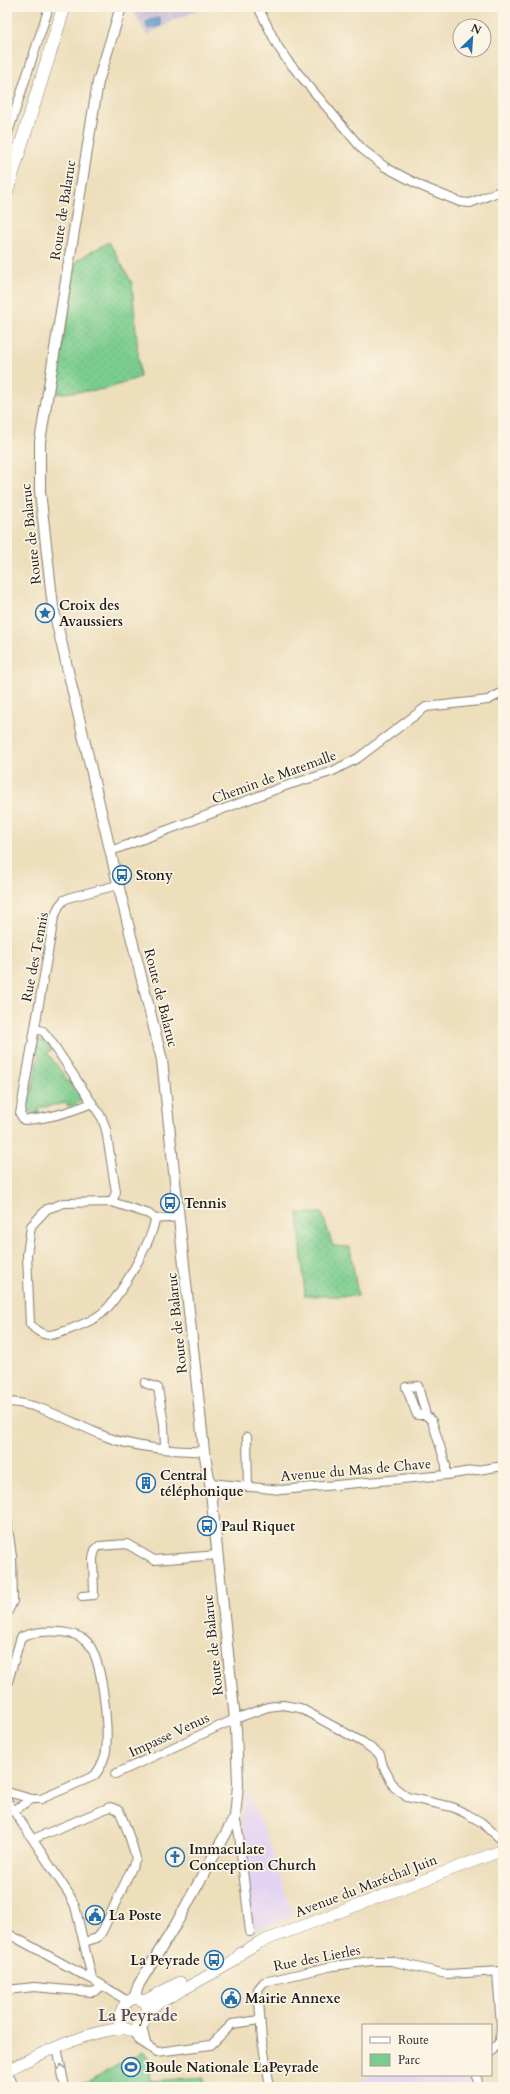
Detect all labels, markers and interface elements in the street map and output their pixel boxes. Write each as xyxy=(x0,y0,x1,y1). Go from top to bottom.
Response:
north arrow xyxy=(452,18,492,58)
text: N xyxy=(469,21,484,38)
street label: Route de Balaruc xyxy=(46,158,80,262)
street label: Route de Balaruc xyxy=(16,483,46,585)
place label: Croix des Avaussiers xyxy=(59,596,123,631)
place icon: Croix des Avaussiers xyxy=(34,602,56,624)
street label: Chemin de Matemalle xyxy=(209,746,339,808)
bus stop icon: Stony xyxy=(111,864,133,886)
place label: Stony xyxy=(136,866,173,885)
street label: Rue des Tennis xyxy=(17,910,53,1003)
street label: Route de Balaruc xyxy=(140,946,182,1050)
bus stop icon: Tennis xyxy=(159,1192,181,1214)
place label: Tennis xyxy=(184,1194,226,1213)
street label: Route de Balaruc xyxy=(162,1272,192,1374)
street label: Avenue du Mas de Chave xyxy=(280,1454,432,1486)
place label: Central téléphonique xyxy=(160,1466,244,1501)
building icon: Central téléphonique xyxy=(135,1472,157,1494)
bus stop icon: Paul Riquet xyxy=(196,1515,218,1537)
place label: Paul Riquet xyxy=(221,1517,295,1536)
street label: Route de Balaruc xyxy=(198,1594,228,1696)
street label: Impasse Venus xyxy=(126,1708,213,1762)
place label: Immaculate Conception Church xyxy=(189,1840,316,1875)
church icon: Immaculate Conception Church xyxy=(164,1846,186,1868)
street label: Avenue du Maréchal Juin xyxy=(292,1850,440,1922)
public building icon: La Poste xyxy=(84,1904,106,1926)
place label: La Poste xyxy=(109,1906,162,1925)
street label: Rue des Lierles xyxy=(272,1940,362,1976)
bus stop icon: La Peyrade xyxy=(203,1949,225,1971)
place label: La Peyrade xyxy=(130,1951,200,1970)
public building icon: Mairie Annexe xyxy=(220,1987,242,2009)
place label: Mairie Annexe xyxy=(245,1989,341,2008)
district label: La Peyrade xyxy=(98,2005,178,2027)
legend xyxy=(362,2024,492,2076)
text: Route xyxy=(398,2032,429,2048)
text: Parc xyxy=(398,2052,421,2068)
sports icon: Boule Nationale LaPeyrade xyxy=(120,2056,142,2078)
place label: Boule Nationale LaPeyrade xyxy=(145,2058,319,2077)
one-way arrow xyxy=(57,2064,65,2070)

